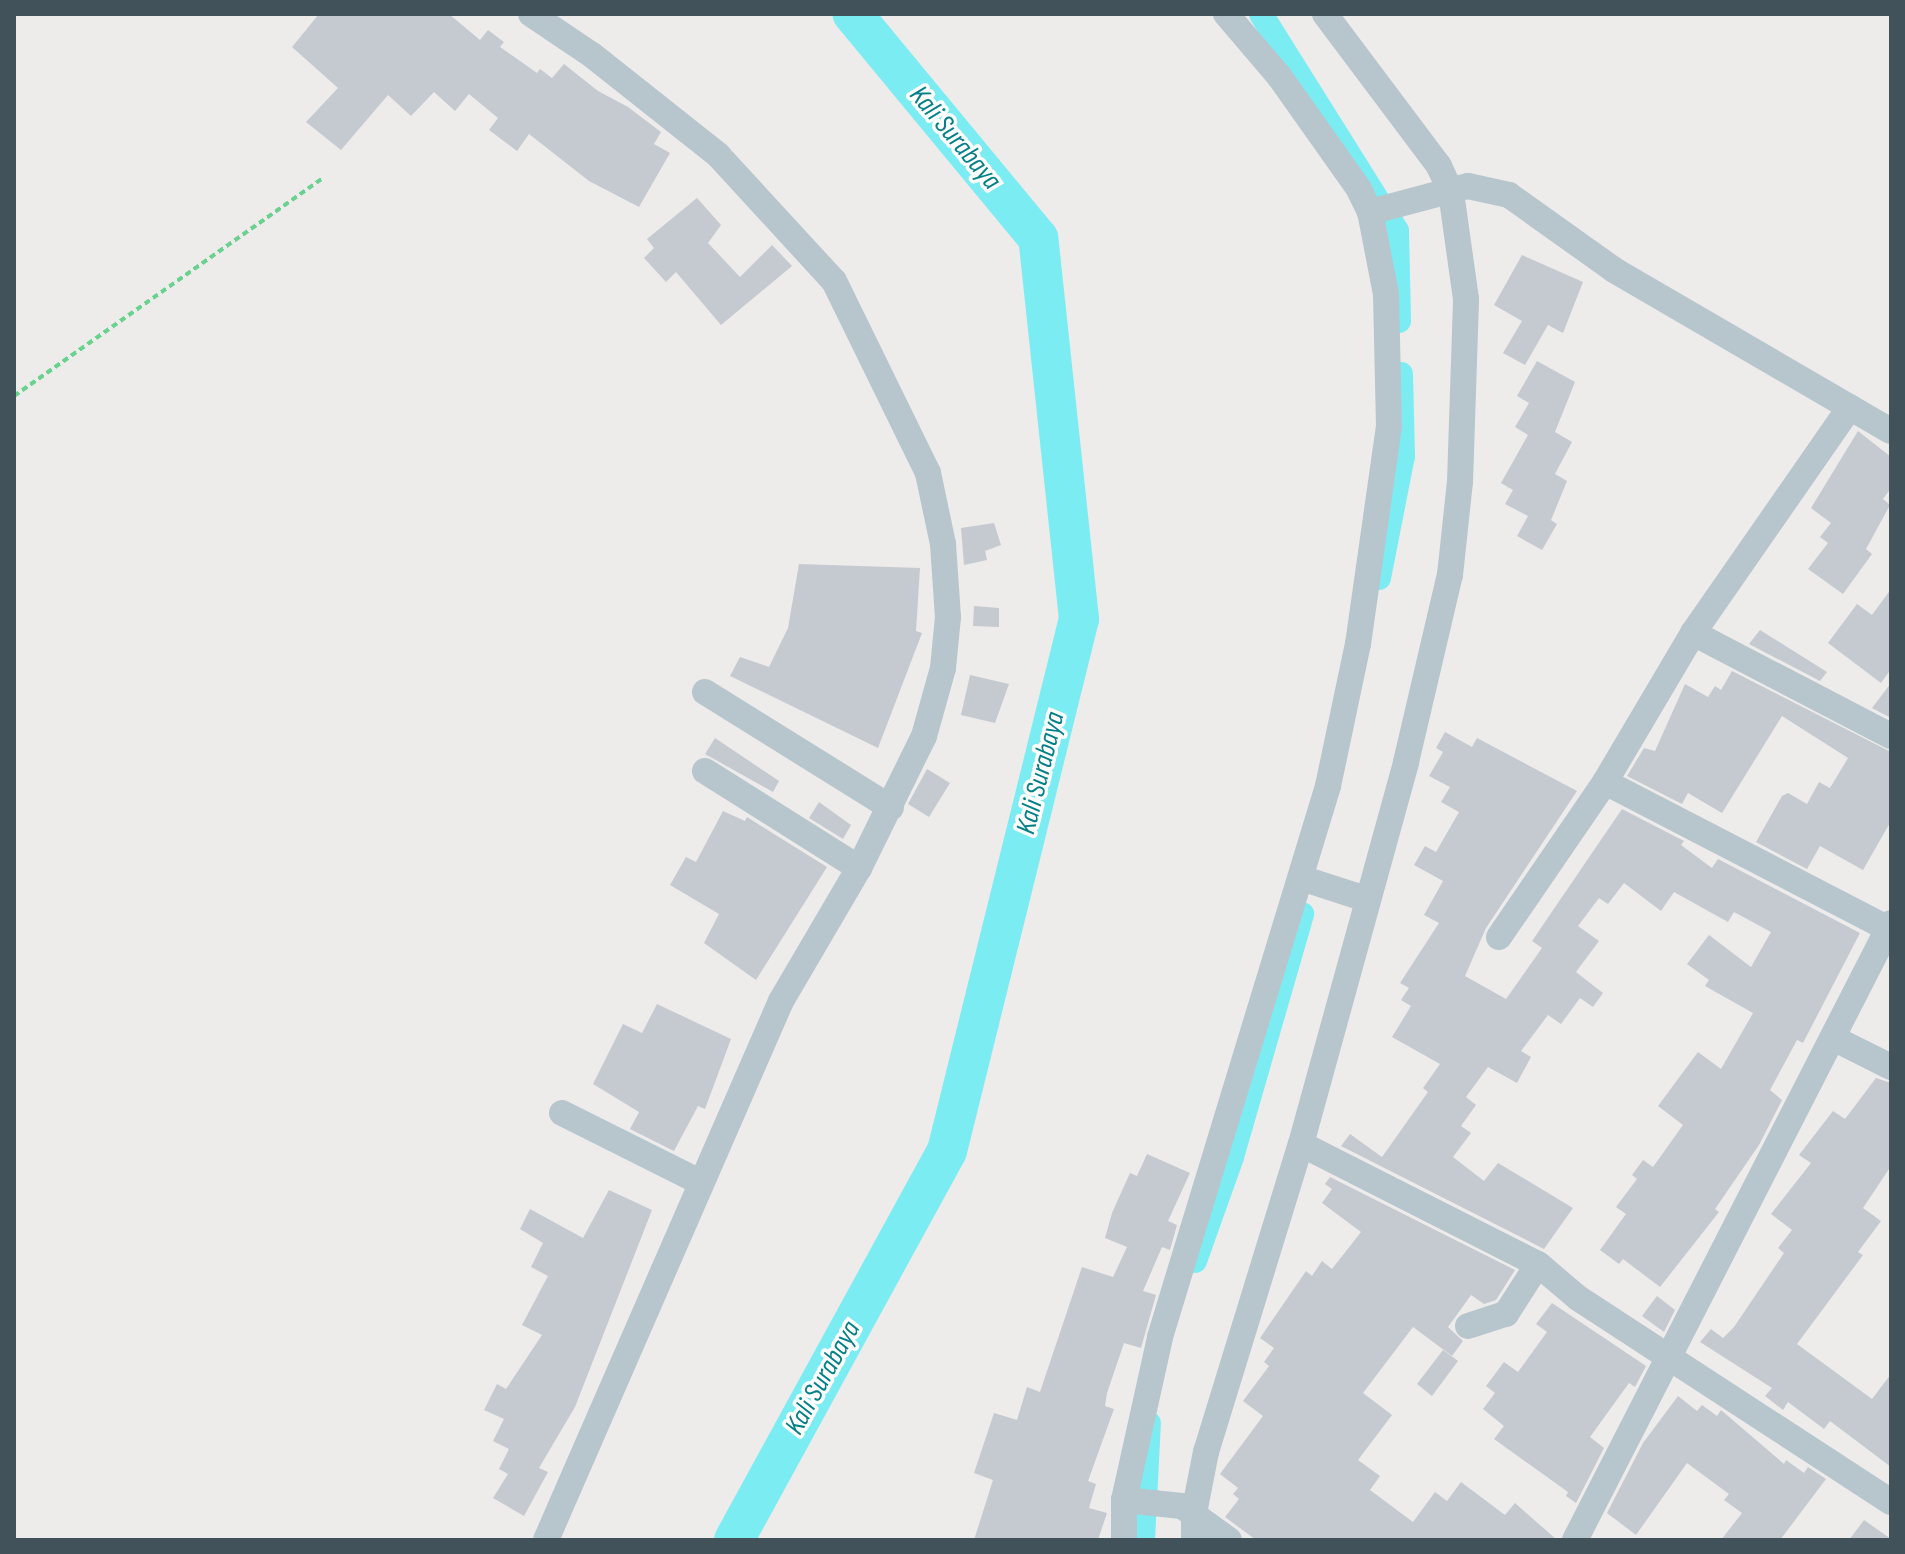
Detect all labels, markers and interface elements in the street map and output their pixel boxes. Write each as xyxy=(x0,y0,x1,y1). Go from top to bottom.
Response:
water label: Kali Surabaya xyxy=(902,79,1008,197)
water label: Kali Surabaya xyxy=(1010,708,1072,838)
water label: Kali Surabaya xyxy=(778,1315,868,1441)

